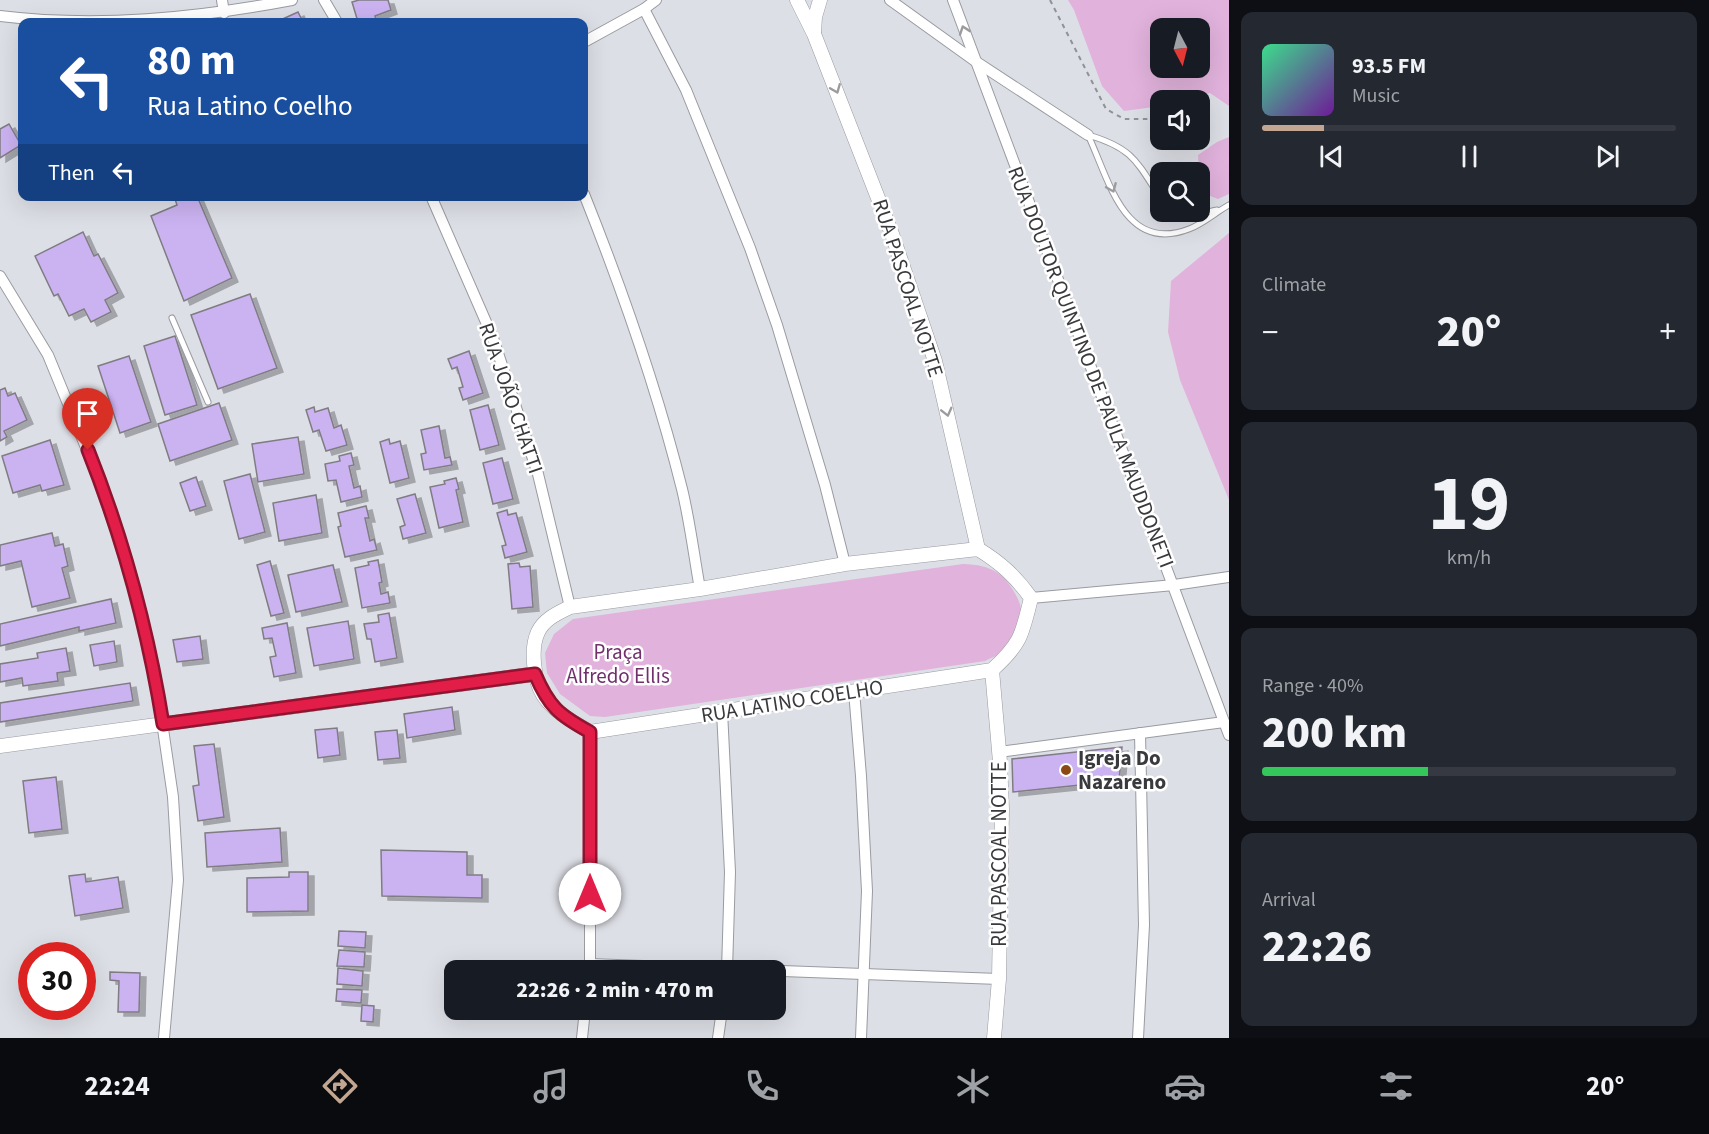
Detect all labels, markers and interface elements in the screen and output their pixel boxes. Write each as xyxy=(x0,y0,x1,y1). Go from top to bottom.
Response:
north arrow xyxy=(1150,18,1210,78)
map controls xyxy=(1150,18,1210,222)
one-way arrow xyxy=(958,25,971,36)
text: 80 m xyxy=(147,31,236,91)
icon: left xyxy=(48,42,126,120)
text: 93.5 FM xyxy=(1352,50,1426,82)
one-way arrow xyxy=(829,82,841,93)
text: Music xyxy=(1352,82,1400,110)
text: Rua Latino Coelho xyxy=(147,87,353,126)
button: sound xyxy=(1150,90,1210,150)
icon: previous xyxy=(1315,140,1348,173)
icon: pause xyxy=(1453,140,1486,173)
icon: next xyxy=(1591,140,1624,173)
icon: left xyxy=(107,156,140,189)
text: Then xyxy=(48,157,95,189)
street label: RUA DOUTOR QUINTINO DE PAULA MAUDDONETI xyxy=(1000,162,1182,572)
button: search xyxy=(1150,162,1210,222)
one-way arrow xyxy=(1105,182,1117,193)
street label: RUA PASCOAL NOTTE xyxy=(865,195,951,381)
text: Climate xyxy=(1262,271,1326,299)
text: 20° xyxy=(1437,300,1501,364)
text: − xyxy=(1262,309,1278,356)
text: + xyxy=(1660,309,1676,356)
street label: RUA JOÃO CHATTI xyxy=(471,318,551,478)
pin xyxy=(62,388,113,450)
icon: arrive xyxy=(71,397,104,430)
one-way arrow xyxy=(940,406,953,416)
text: 19 xyxy=(1428,449,1510,560)
text: km/h xyxy=(1447,544,1491,572)
park label: Praça Alfredo Ellis xyxy=(566,637,670,691)
street label: RUA LATINO COELHO xyxy=(699,672,885,730)
text: Range · 40% xyxy=(1262,672,1363,700)
text: 200 km xyxy=(1262,701,1407,765)
place label: Igreja Do Nazareno xyxy=(1078,743,1166,797)
street label: RUA PASCOAL NOTTE xyxy=(984,761,1014,947)
marker: Igreja Do Nazareno xyxy=(1059,763,1073,777)
position arrow xyxy=(558,862,622,926)
text: Arrival xyxy=(1262,886,1316,914)
text: 22:26 xyxy=(1262,915,1372,979)
speed limit sign: 30 xyxy=(18,942,96,1020)
text: 22:26 · 2 min · 470 m xyxy=(516,974,714,1006)
icon: directions xyxy=(319,1065,361,1107)
icon: music xyxy=(530,1065,572,1107)
icon: phone xyxy=(741,1065,783,1107)
icon: climate xyxy=(952,1065,994,1107)
icon: car xyxy=(1164,1065,1206,1107)
icon: filters xyxy=(1375,1065,1417,1107)
text: 22:24 xyxy=(85,1067,150,1106)
text: 20° xyxy=(1586,1067,1624,1106)

